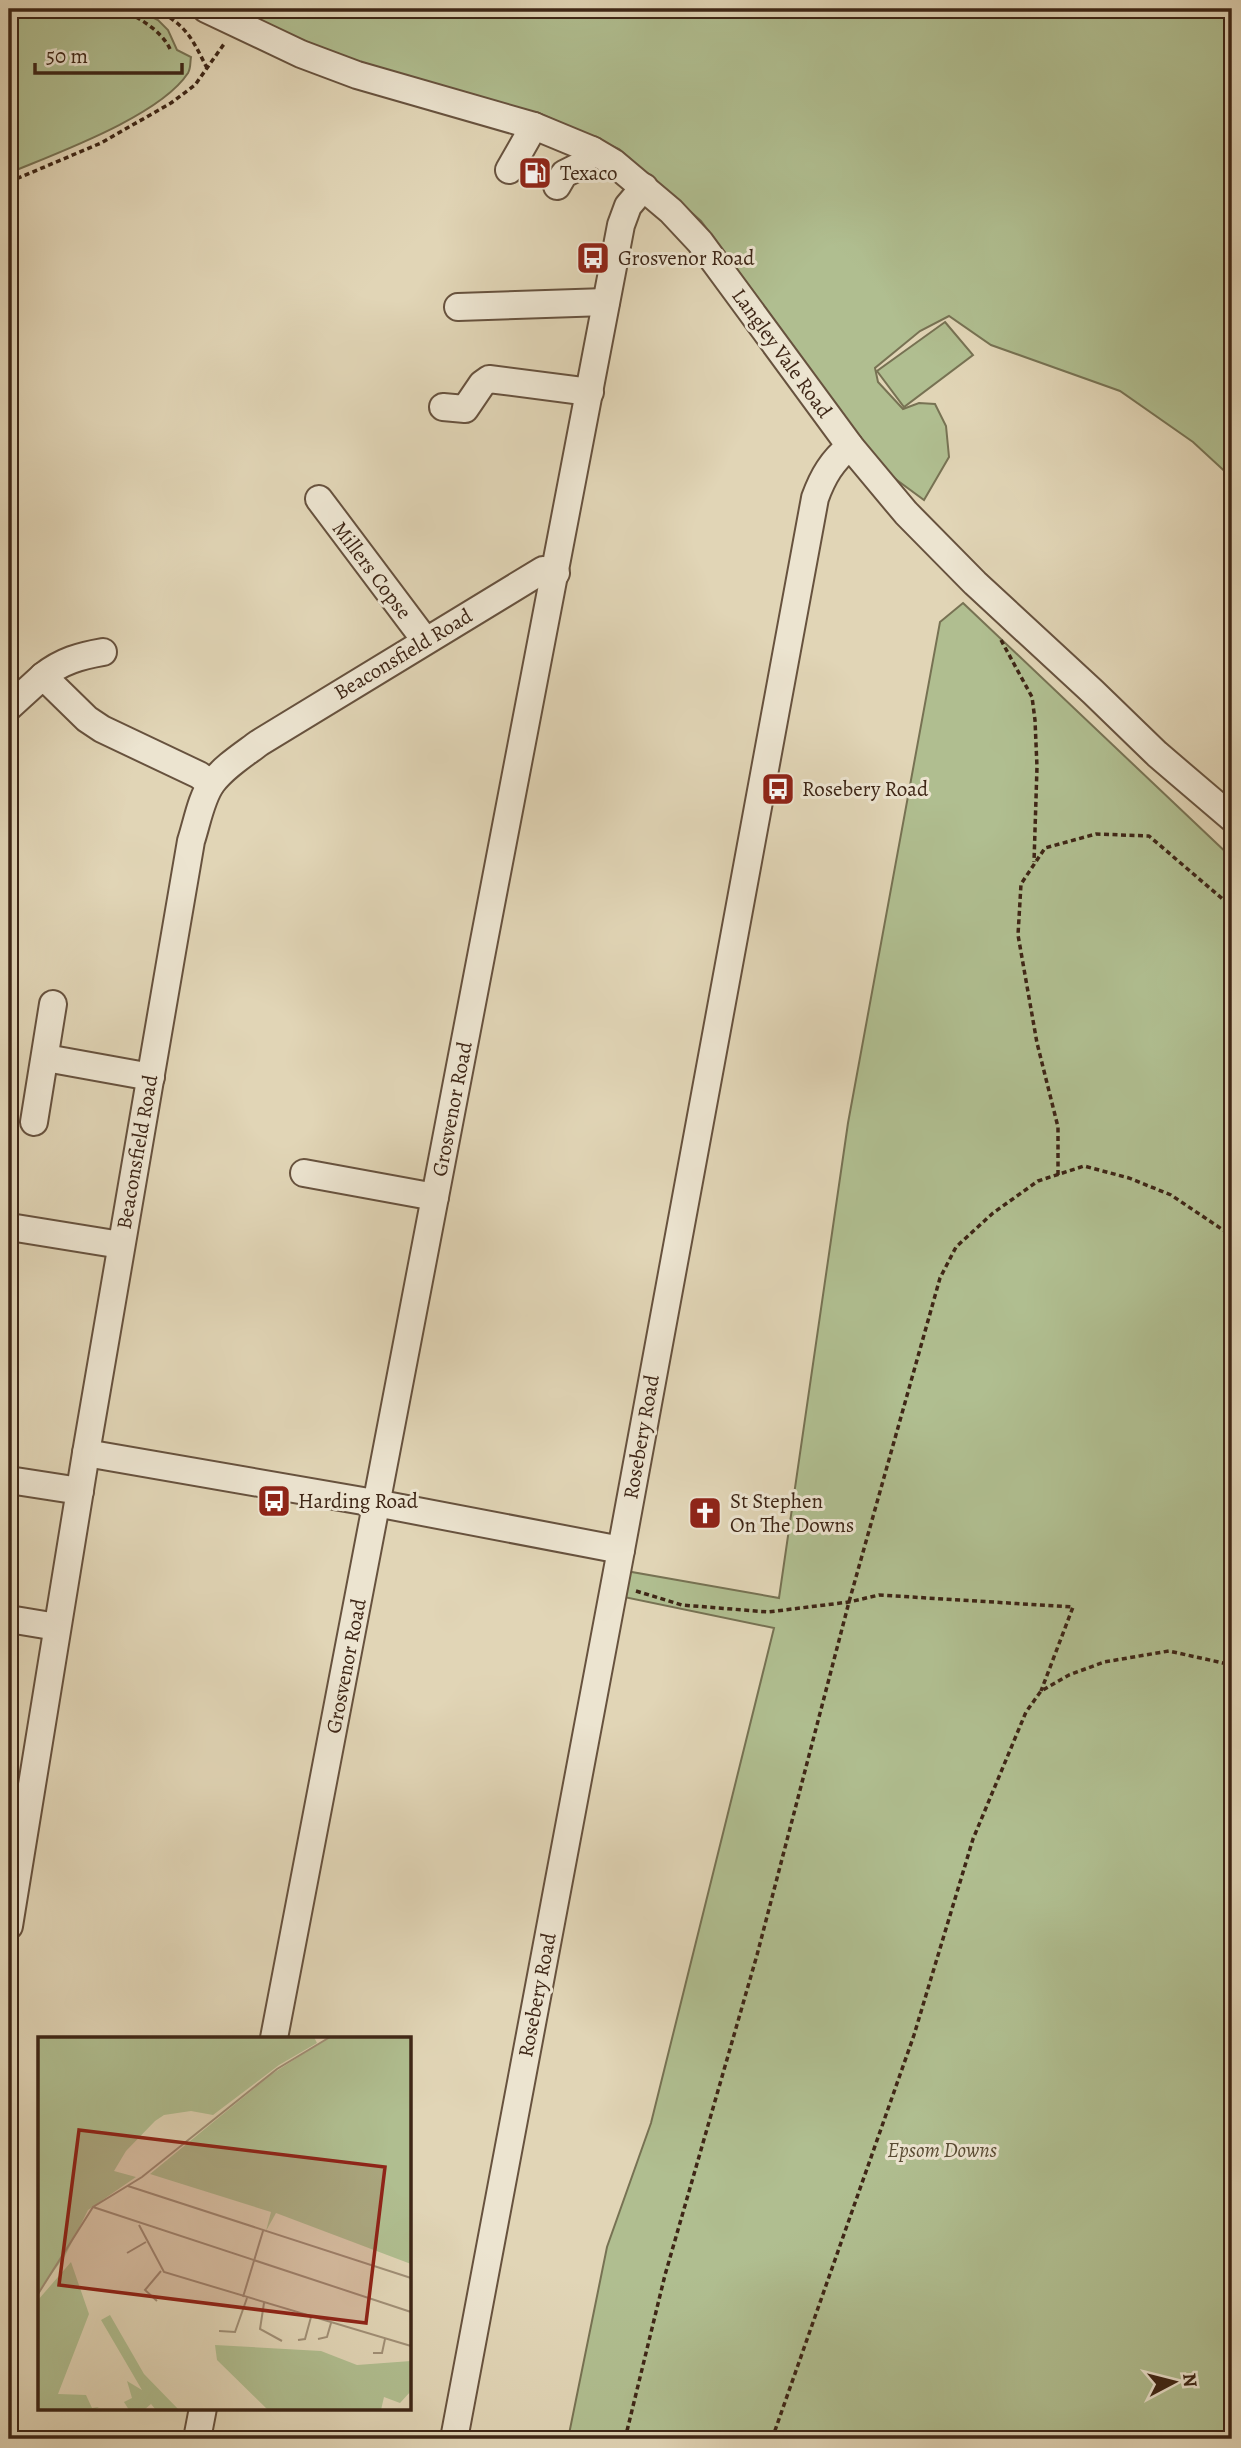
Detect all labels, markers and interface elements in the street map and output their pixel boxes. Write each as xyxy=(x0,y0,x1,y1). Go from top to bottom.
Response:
scale bar xyxy=(35,32,182,76)
text: 50 m xyxy=(46,42,88,70)
fuel station icon: Texaco xyxy=(516,154,554,192)
place label: Texaco xyxy=(560,159,618,187)
bus stop icon: Grosvenor Road xyxy=(574,239,612,277)
place label: Grosvenor Road xyxy=(618,244,755,272)
street label: Langley Vale Road xyxy=(725,283,839,424)
street label: Millers Copse xyxy=(326,515,418,625)
street label: Beaconsfield Road xyxy=(329,601,478,706)
bus stop icon: Rosebery Road xyxy=(759,770,797,808)
place label: Rosebery Road xyxy=(802,775,929,803)
street label: Grosvenor Road xyxy=(425,1039,479,1179)
street label: Beaconsfield Road xyxy=(110,1072,165,1232)
street label: Rosebery Road xyxy=(616,1372,666,1502)
bus stop icon: Harding Road xyxy=(255,1482,293,1520)
place label: Harding Road xyxy=(298,1487,419,1515)
place label: St Stephen On The Downs xyxy=(730,1487,854,1539)
church icon: St Stephen On The Downs xyxy=(686,1494,724,1532)
street label: Grosvenor Road xyxy=(319,1596,373,1736)
street label: Rosebery Road xyxy=(511,1930,563,2060)
inset map xyxy=(38,2037,411,2410)
park label: Epsom Downs xyxy=(887,2136,997,2164)
north arrow xyxy=(1140,2346,1210,2416)
text: N xyxy=(1176,2372,1204,2389)

